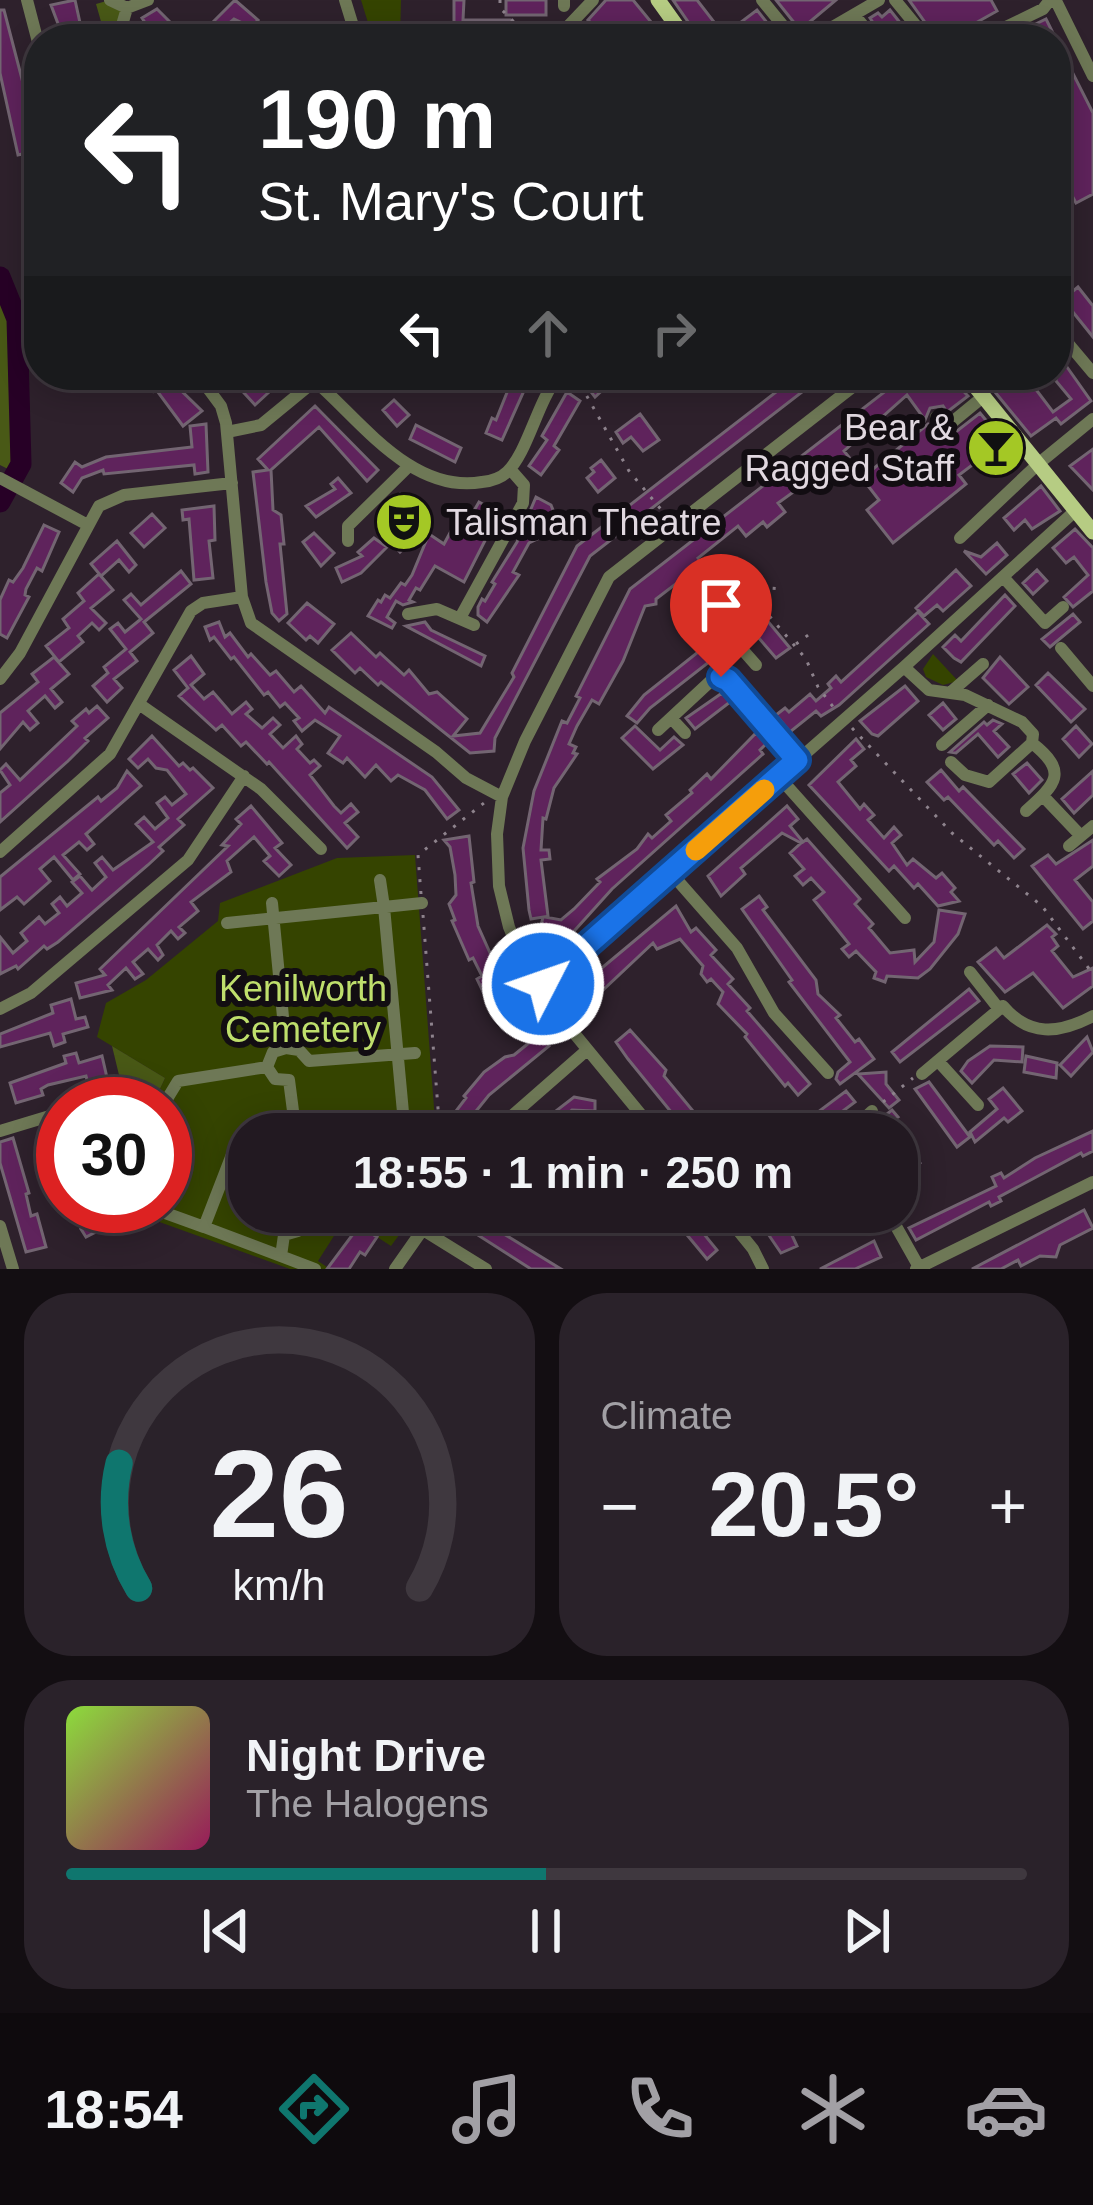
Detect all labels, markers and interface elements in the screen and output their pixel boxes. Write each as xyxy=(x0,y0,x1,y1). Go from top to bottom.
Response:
icon: left xyxy=(60,72,216,228)
text: 190 m xyxy=(258,72,496,166)
text: St. Mary's Court xyxy=(258,171,643,231)
icon: left xyxy=(389,300,455,366)
icon: ahead xyxy=(515,300,581,366)
icon: right xyxy=(641,300,707,366)
place label: Bear & Ragged Staff xyxy=(745,407,955,489)
bar icon: Bear & Ragged Staff xyxy=(965,417,1027,479)
theatre icon: Talisman Theatre xyxy=(373,491,435,553)
place label: Talisman Theatre xyxy=(446,502,721,543)
pin xyxy=(670,554,772,677)
icon: arrive xyxy=(688,572,754,638)
position arrow xyxy=(480,921,606,1047)
park label: Kenilworth Cemetery xyxy=(219,968,387,1050)
speed limit sign: 30 xyxy=(36,1077,192,1233)
text: 18:55 · 1 min · 250 m xyxy=(353,1147,793,1198)
text: Climate xyxy=(601,1394,733,1437)
text: 26 xyxy=(210,1424,349,1563)
text: 20.5° xyxy=(708,1455,919,1555)
text: − xyxy=(601,1469,639,1543)
text: + xyxy=(988,1469,1027,1543)
text: km/h xyxy=(233,1560,326,1608)
text: Night Drive xyxy=(246,1730,486,1781)
text: The Halogens xyxy=(246,1782,489,1825)
icon: previous xyxy=(193,1898,259,1964)
icon: pause xyxy=(513,1898,579,1964)
icon: next xyxy=(834,1898,900,1964)
icon: directions xyxy=(272,2067,356,2151)
icon: music xyxy=(445,2067,529,2151)
icon: phone xyxy=(618,2067,702,2151)
icon: climate xyxy=(791,2067,875,2151)
icon: car xyxy=(964,2067,1048,2151)
text: 18:54 xyxy=(45,2079,183,2139)

